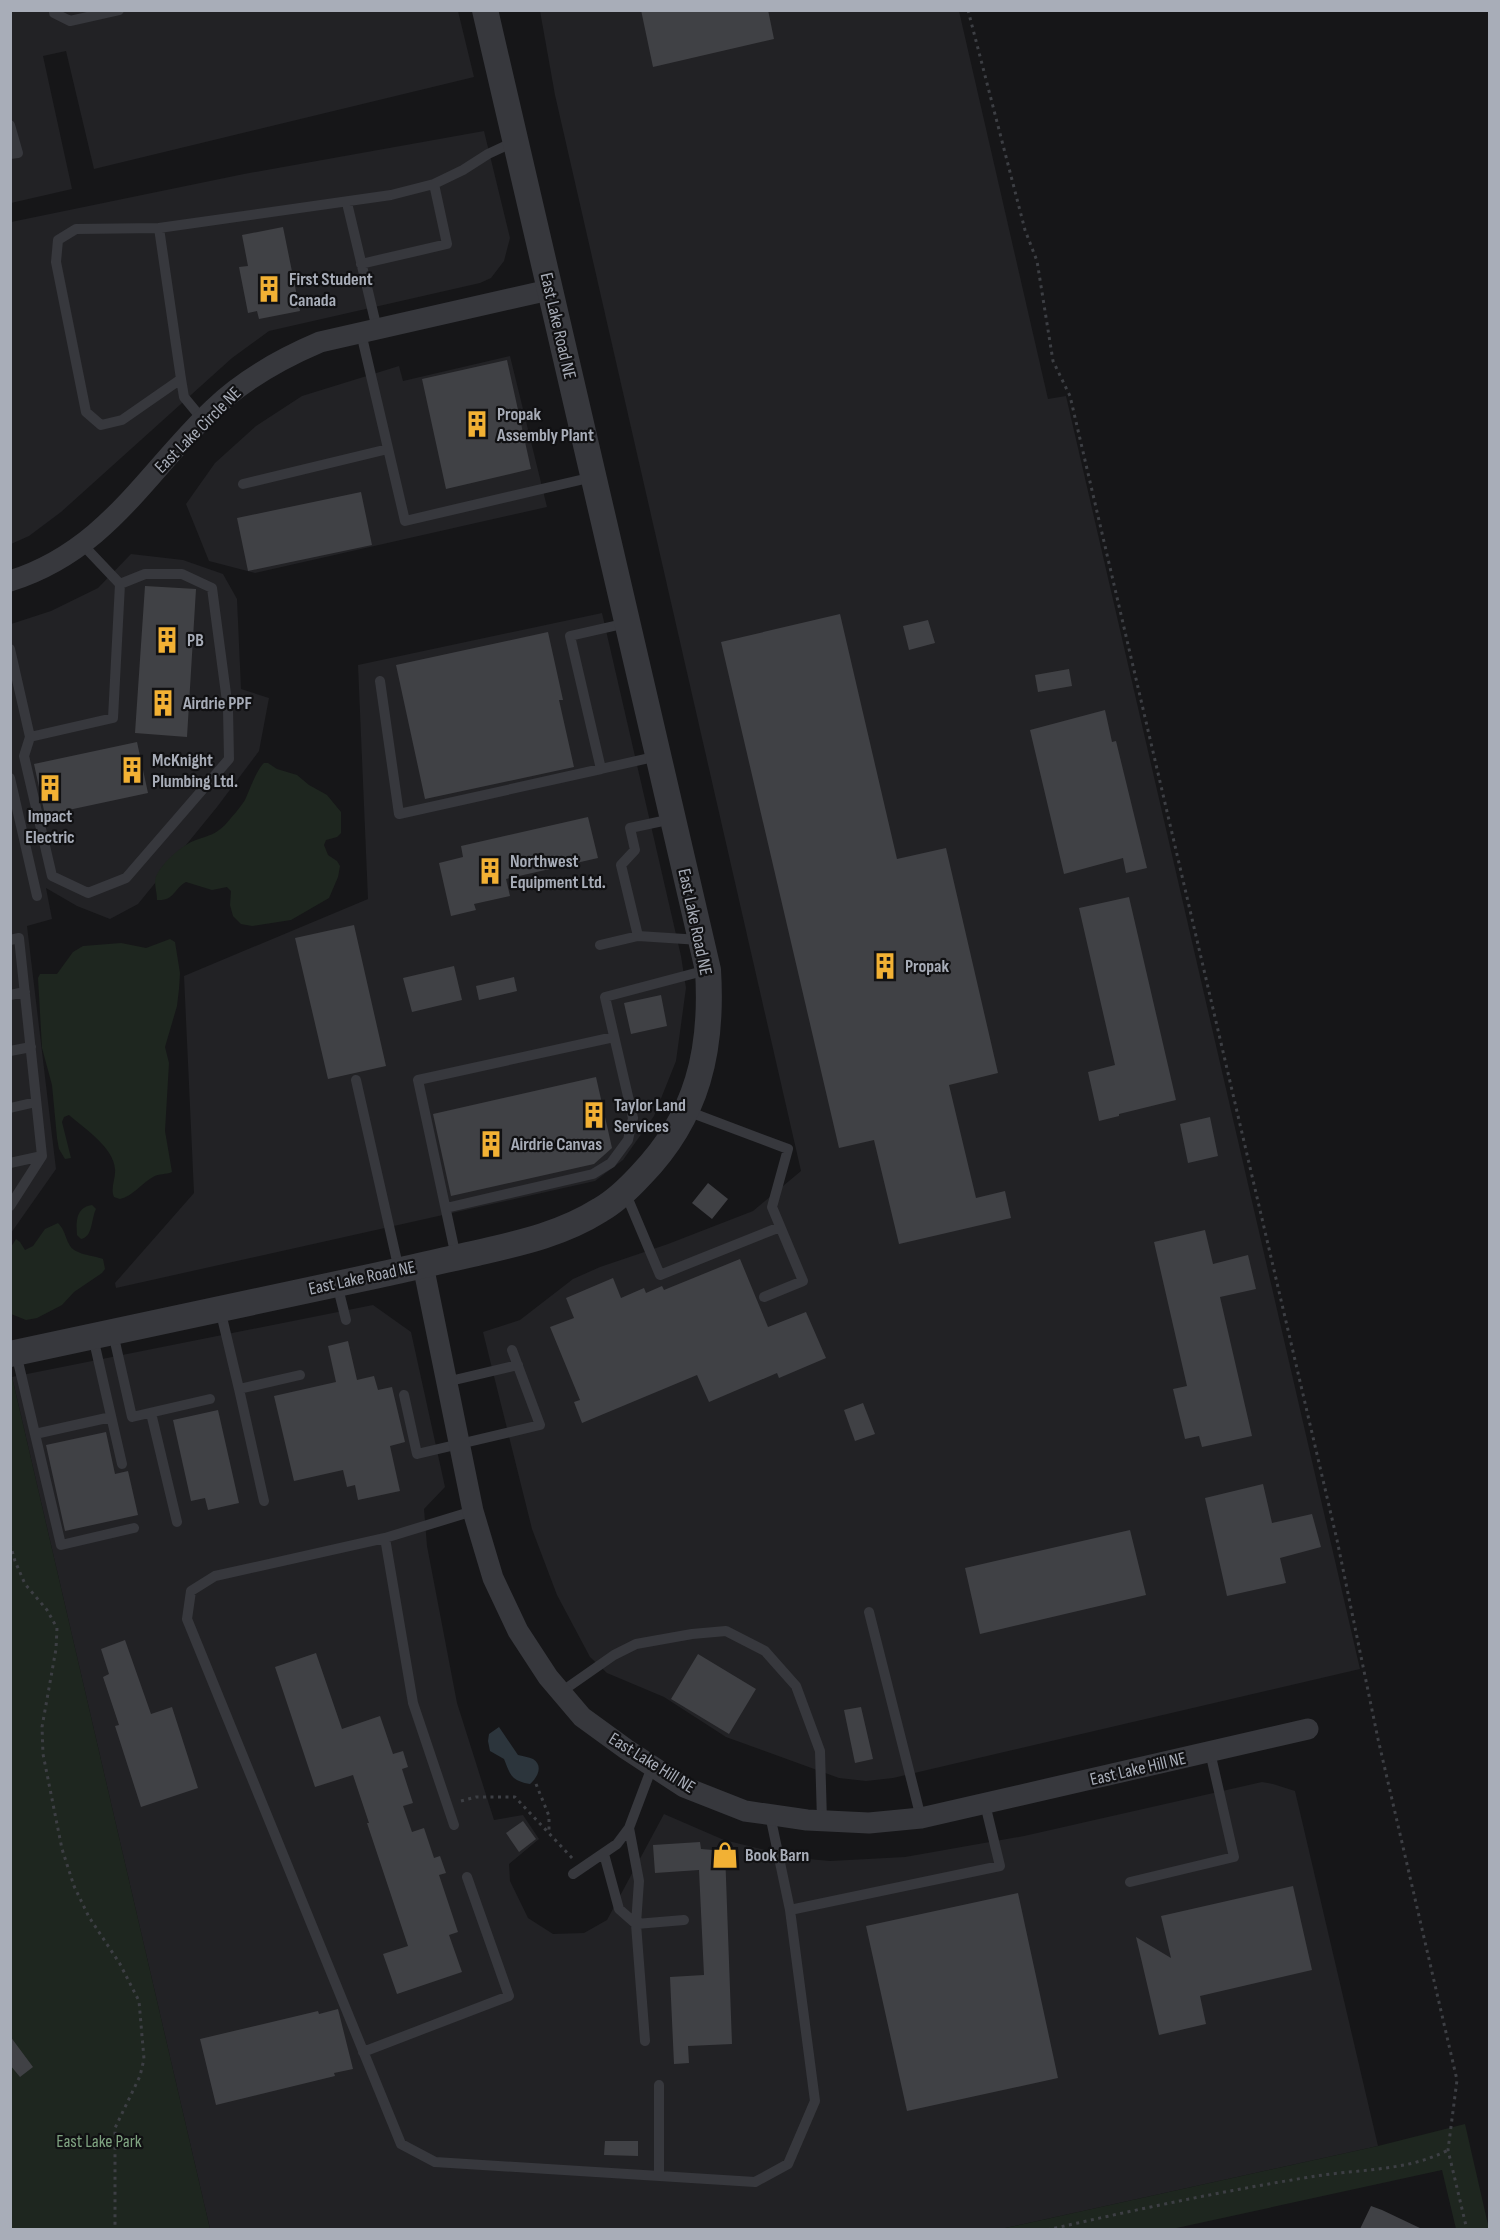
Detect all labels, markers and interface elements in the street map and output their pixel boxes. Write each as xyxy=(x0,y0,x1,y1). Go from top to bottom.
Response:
place label: First Student Canada xyxy=(289,269,373,311)
street label: East Lake Road NE xyxy=(536,271,580,381)
building icon: First Student Canada xyxy=(254,274,284,304)
street label: East Lake Circle NE xyxy=(150,382,246,478)
place label: Propak Assembly Plant xyxy=(496,404,594,446)
building icon: Propak Assembly Plant xyxy=(462,409,492,439)
building icon: PB xyxy=(152,625,182,655)
place label: PB xyxy=(187,630,204,651)
building icon: Airdrie PPF xyxy=(148,688,178,718)
place label: Airdrie PPF xyxy=(182,693,252,714)
place label: McKnight Plumbing Ltd. xyxy=(152,750,238,792)
building icon: McKnight Plumbing Ltd. xyxy=(117,755,147,785)
building icon: Impact Electric xyxy=(35,773,65,803)
place label: Impact Electric xyxy=(25,806,75,848)
place label: Northwest Equipment Ltd. xyxy=(510,851,606,893)
building icon: Northwest Equipment Ltd. xyxy=(475,856,505,886)
street label: East Lake Road NE xyxy=(673,867,717,977)
building icon: Propak xyxy=(870,951,900,981)
place label: Propak xyxy=(905,956,949,977)
place label: Taylor Land Services xyxy=(614,1095,686,1137)
building icon: Taylor Land Services xyxy=(579,1100,609,1130)
building icon: Airdrie Canvas xyxy=(476,1129,506,1159)
place label: Airdrie Canvas xyxy=(510,1134,602,1155)
street label: East Lake Road NE xyxy=(307,1256,417,1300)
street label: East Lake Hill NE xyxy=(605,1728,699,1798)
street label: East Lake Hill NE xyxy=(1088,1748,1188,1790)
shop icon: Book Barn xyxy=(710,1840,740,1870)
place label: Book Barn xyxy=(745,1845,809,1866)
park label: East Lake Park xyxy=(56,2131,142,2152)

